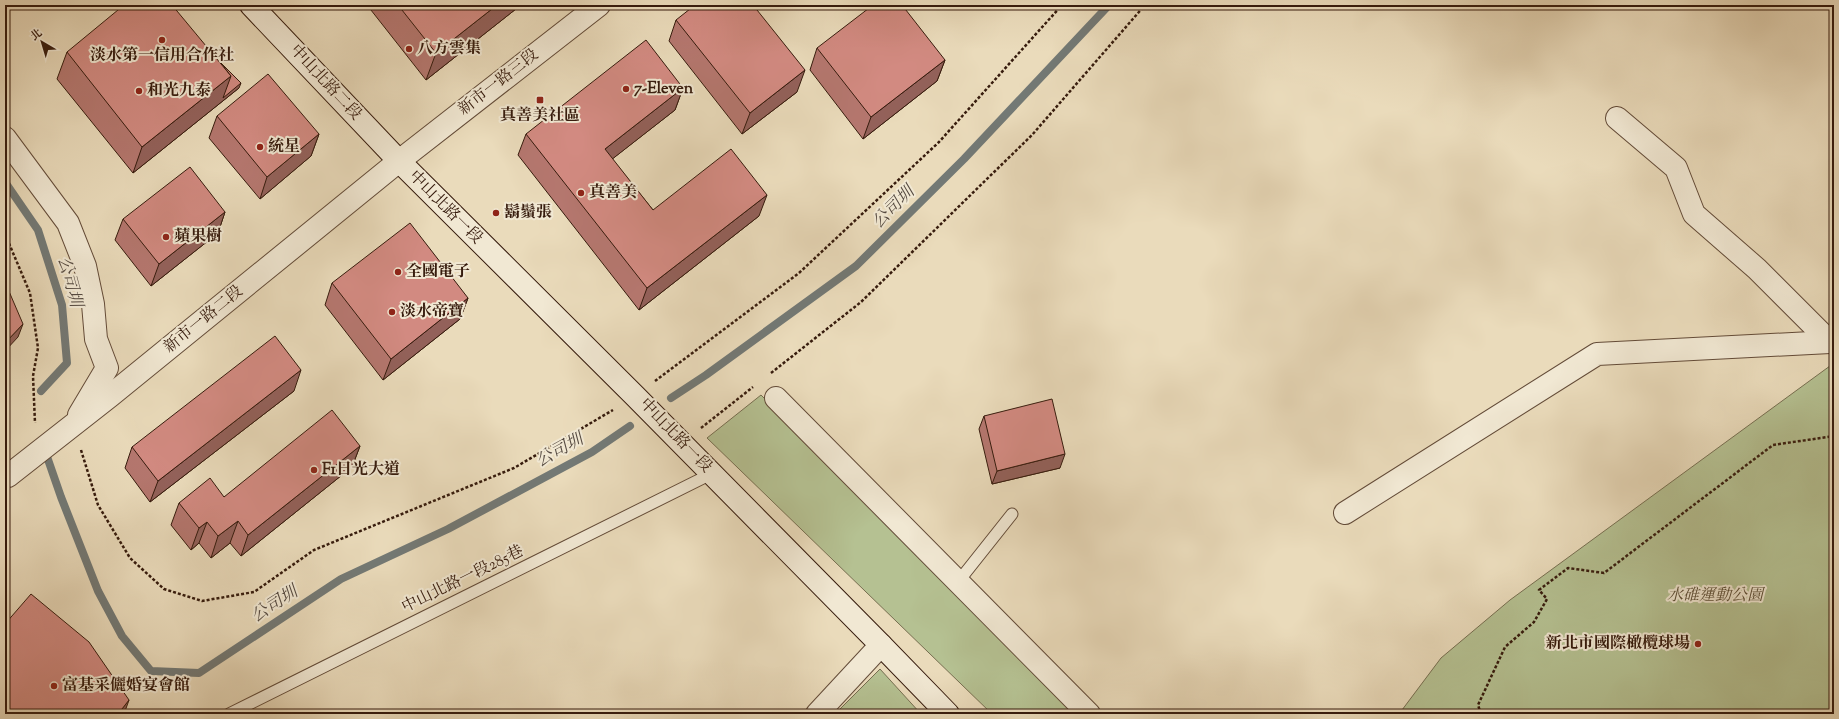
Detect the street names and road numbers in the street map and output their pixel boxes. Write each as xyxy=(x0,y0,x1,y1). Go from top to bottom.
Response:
street label: 中山北路二段 xyxy=(284,40,366,126)
street label: 新市一路三段 xyxy=(454,44,544,122)
street label: 中山北路一段 xyxy=(403,166,487,250)
street label: 新市一路二段 xyxy=(159,281,249,359)
street label: 中山北路一段 xyxy=(633,393,717,479)
street label: 中山北路一段285巷 xyxy=(398,541,528,619)

